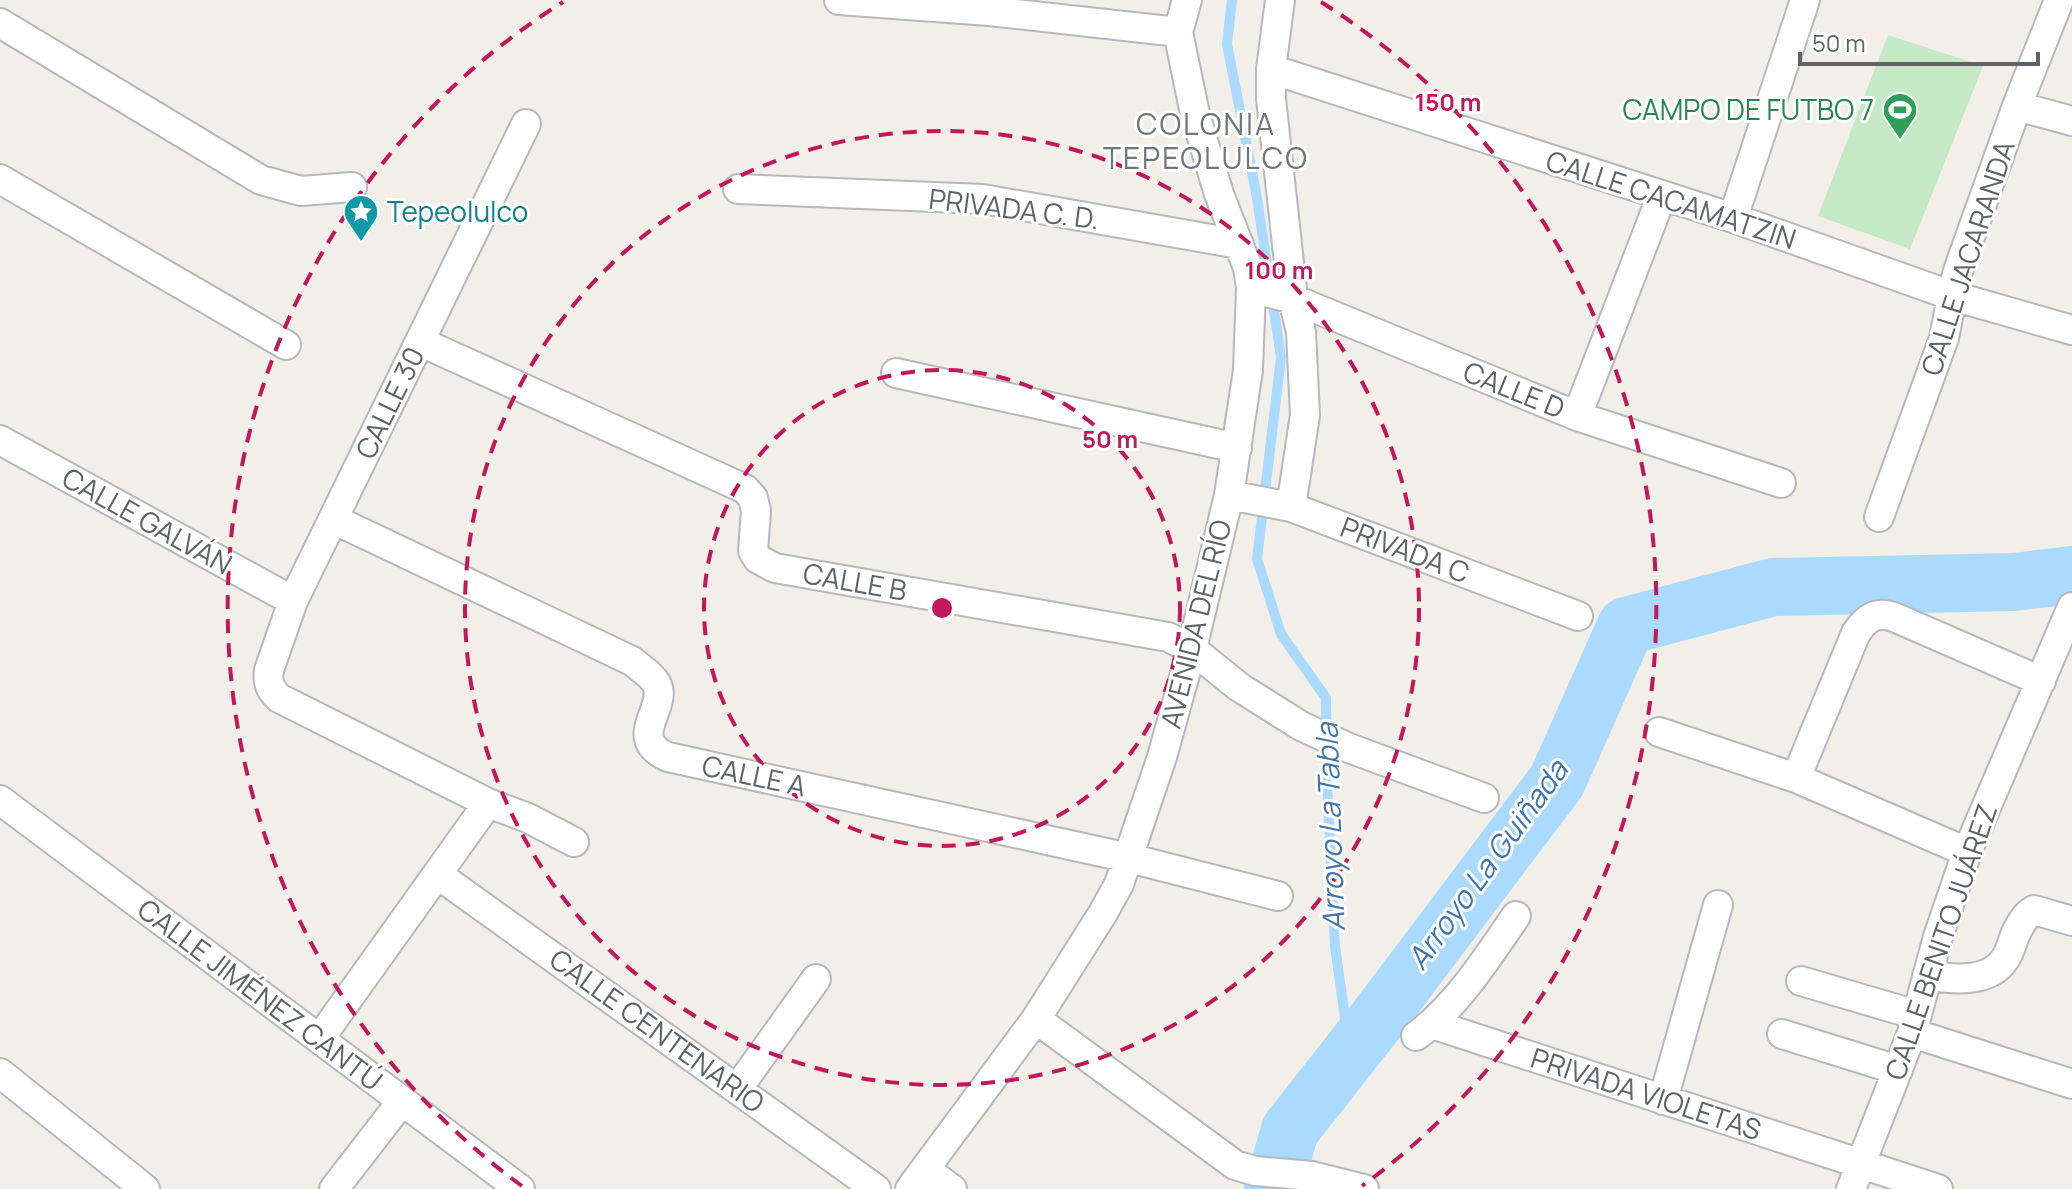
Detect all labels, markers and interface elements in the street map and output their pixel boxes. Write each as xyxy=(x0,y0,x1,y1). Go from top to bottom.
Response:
scale bar xyxy=(1800,16,2038,66)
text: 50 m xyxy=(1812,26,1866,59)
text: 150 m xyxy=(1415,85,1481,118)
place label: CAMPO DE FUTBO 7 xyxy=(1623,90,1874,128)
sports icon: CAMPO DE FUTBO 7 xyxy=(1881,91,1919,141)
district label: COLONIA TEPEOLULCO xyxy=(1103,103,1309,178)
street label: CALLE JACARANDA xyxy=(1911,135,2023,380)
street label: CALLE CACAMATZIN xyxy=(1542,141,1801,257)
street label: PRIVADA C. D. xyxy=(927,179,1101,237)
place label: Tepeolulco xyxy=(387,192,528,230)
place icon: Tepeolulco xyxy=(342,193,380,243)
text: 100 m xyxy=(1245,253,1313,286)
street label: CALLE 30 xyxy=(346,340,432,465)
street label: CALLE D xyxy=(1458,352,1571,427)
text: 50 m xyxy=(1082,422,1138,455)
street label: CALLE GALVÁN xyxy=(56,458,239,582)
street label: PRIVADA C xyxy=(1335,507,1475,591)
street label: AVENIDA DEL RÍO xyxy=(1151,516,1239,732)
street label: CALLE B xyxy=(800,553,910,609)
centre of rings xyxy=(928,594,956,622)
water label: Arroyo La Tabla xyxy=(1305,721,1354,932)
street label: CALLE A xyxy=(699,746,810,805)
water label: Arroyo La Guiñada xyxy=(1397,750,1577,977)
street label: CALLE BENITO JUÁREZ xyxy=(1875,799,2005,1085)
street label: CALLE JIMÉNEZ CANTÚ xyxy=(131,890,391,1099)
street label: CALLE CENTENARIO xyxy=(543,939,773,1121)
street label: PRIVADA VIOLETAS xyxy=(1526,1038,1766,1148)

